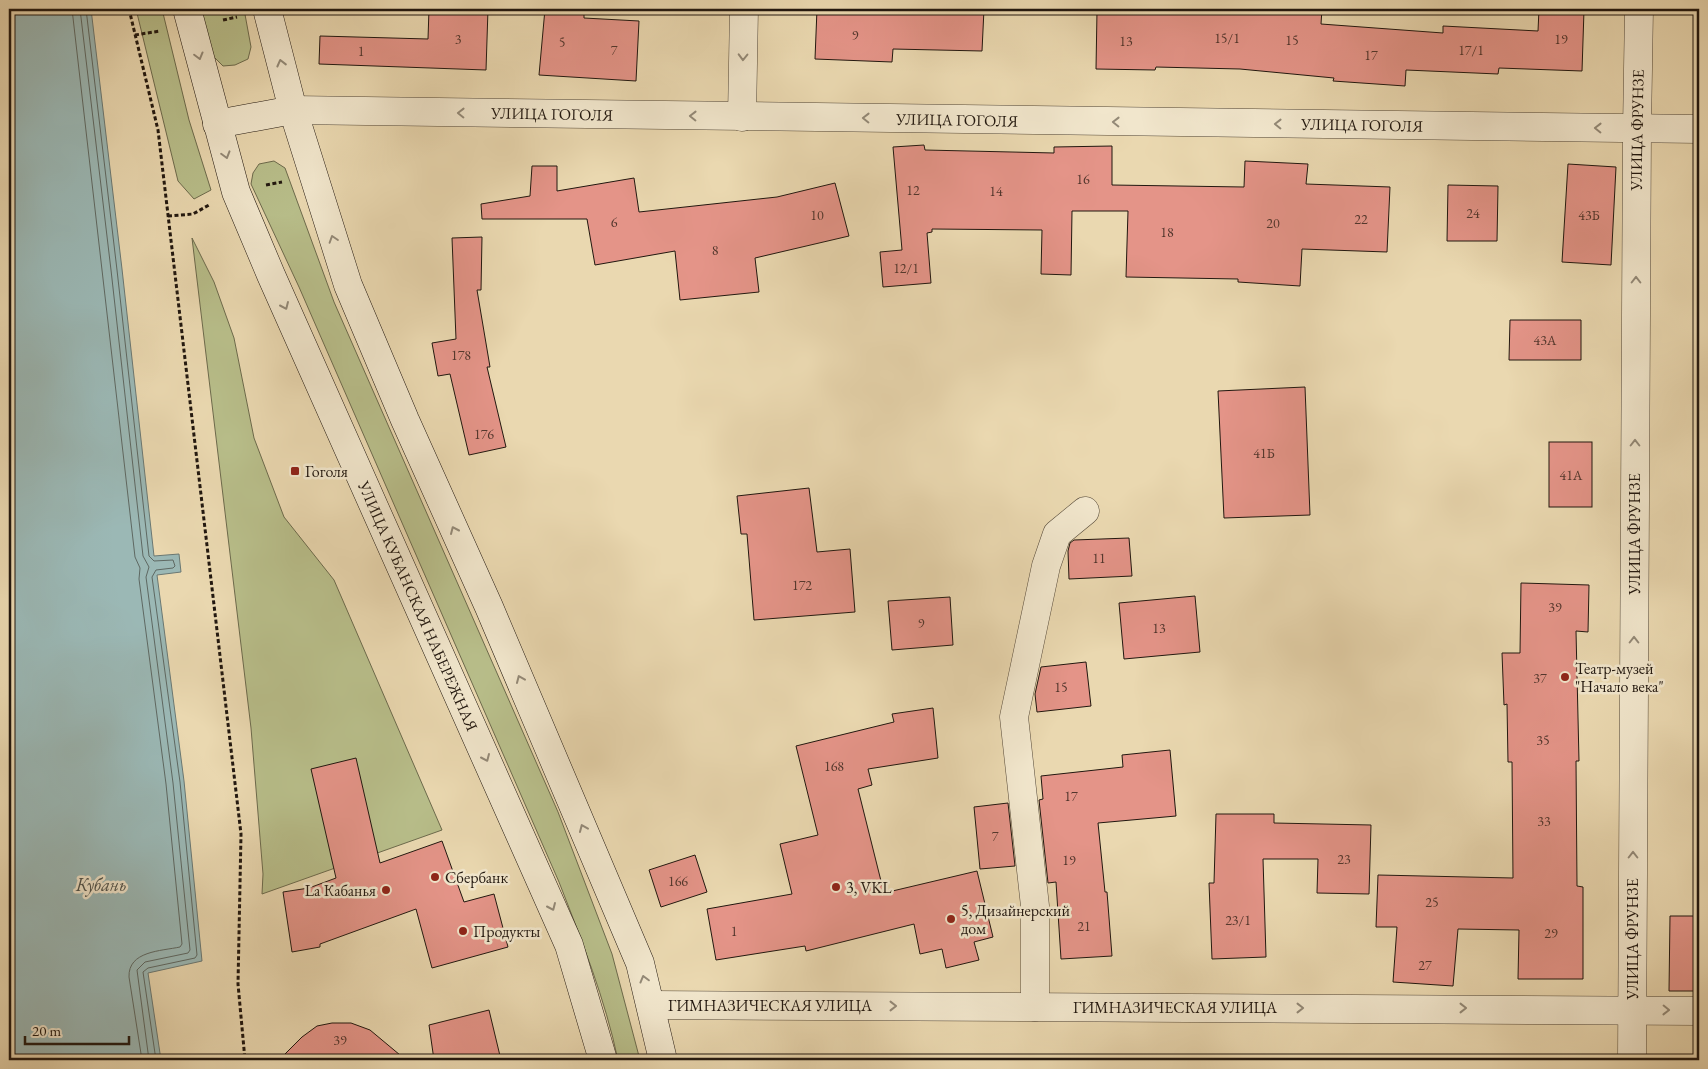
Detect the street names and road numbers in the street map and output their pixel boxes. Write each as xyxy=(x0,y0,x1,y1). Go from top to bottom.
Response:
street label: УЛИЦА ФРУНЗЕ xyxy=(1625,69,1649,192)
street label: УЛИЦА ГОГОЛЯ xyxy=(490,102,613,126)
street label: УЛИЦА ГОГОЛЯ xyxy=(895,108,1018,132)
street label: УЛИЦА ГОГОЛЯ xyxy=(1300,113,1423,137)
street label: УЛИЦА ФРУНЗЕ xyxy=(1624,473,1645,596)
street label: УЛИЦА КУБАНСКАЯ НАБЕРЕЖНАЯ xyxy=(353,477,483,734)
street label: УЛИЦА ФРУНЗЕ xyxy=(1622,878,1643,1001)
street label: ГИМНАЗИЧЕСКАЯ УЛИЦА xyxy=(668,995,873,1016)
street label: ГИМНАЗИЧЕСКАЯ УЛИЦА xyxy=(1073,997,1278,1018)

